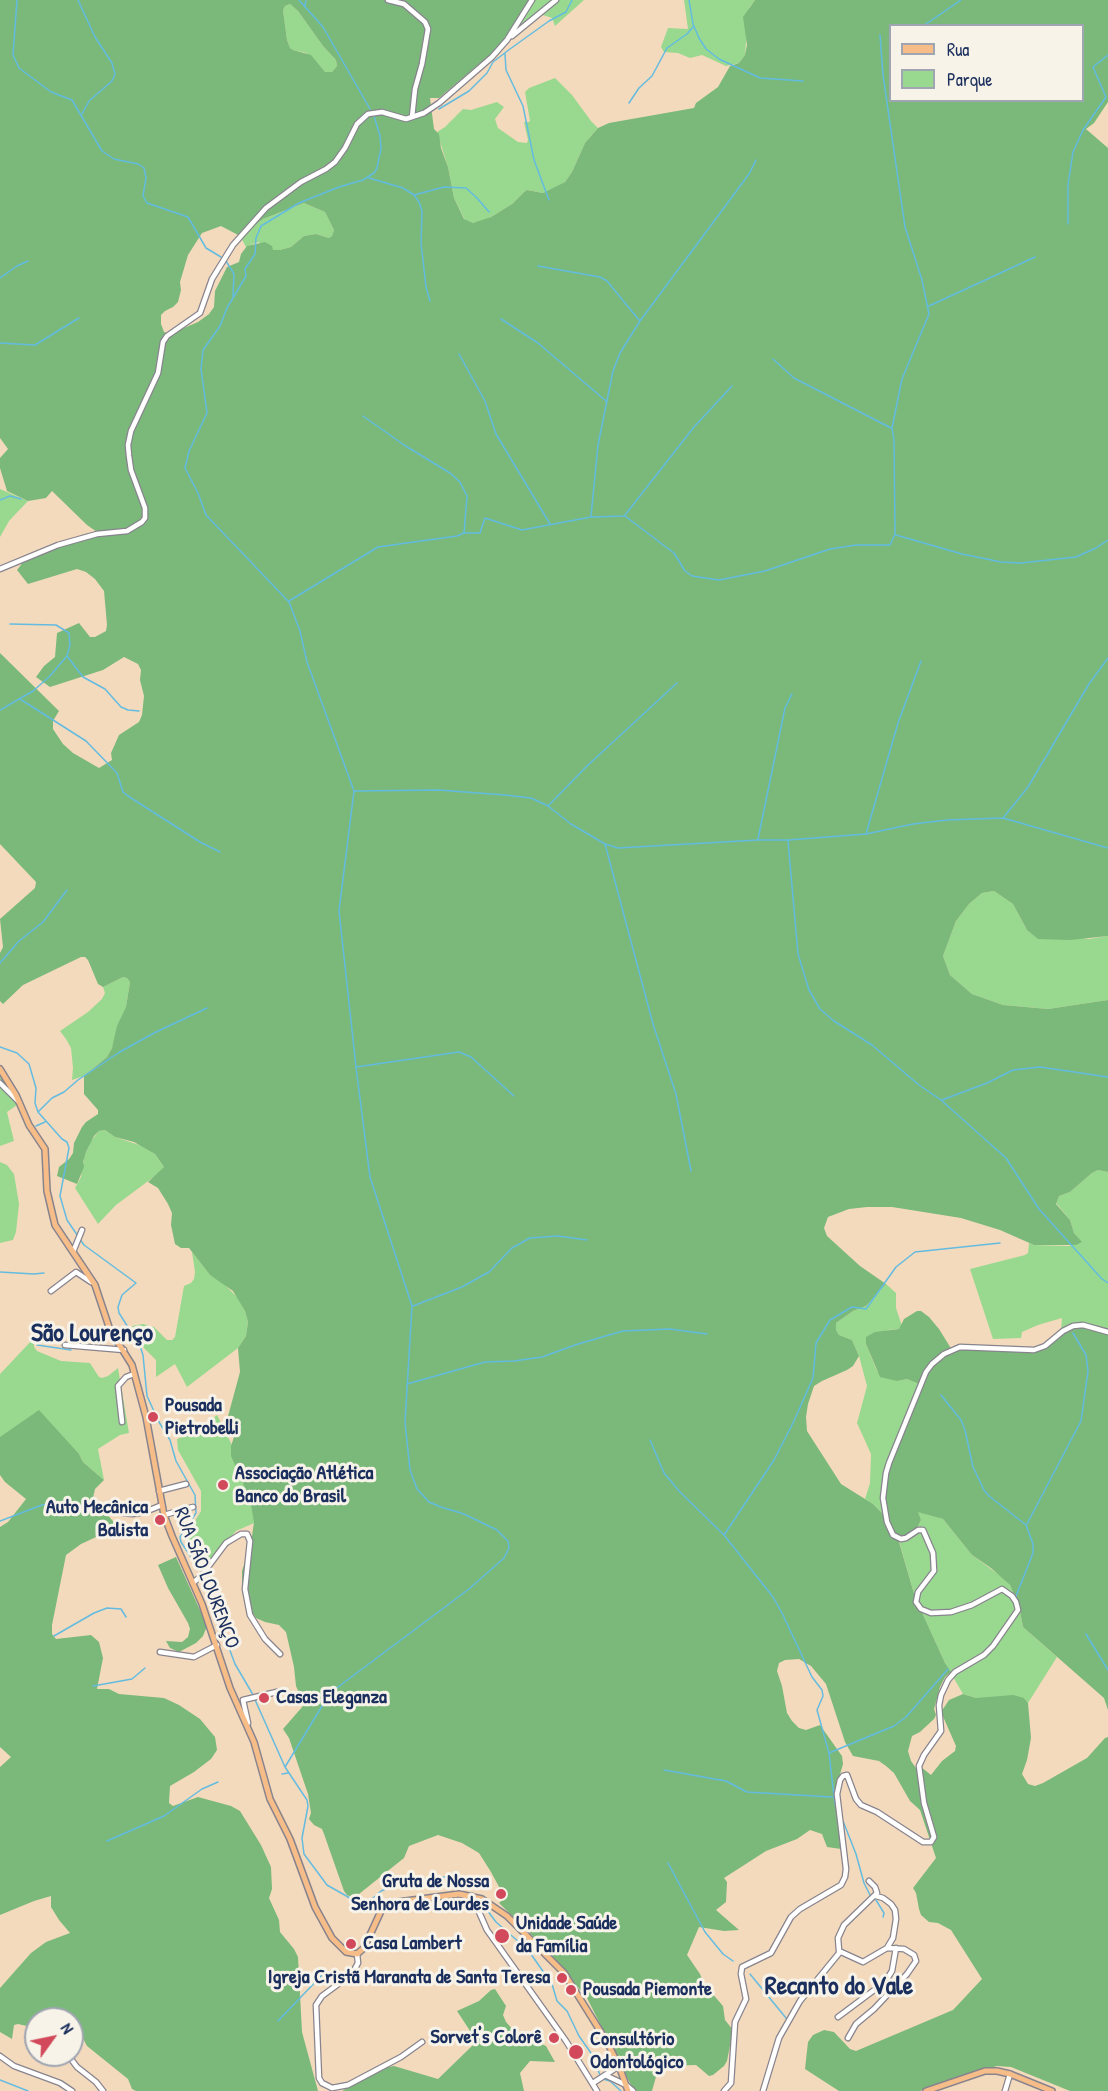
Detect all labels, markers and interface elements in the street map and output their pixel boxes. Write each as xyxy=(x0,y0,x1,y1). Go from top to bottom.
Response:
legend xyxy=(889,24,1084,102)
text: Rua xyxy=(947,37,969,62)
text: Parque xyxy=(947,67,992,92)
district label: São Lourenço xyxy=(31,1318,153,1350)
place label: Pousada Pietrobelli xyxy=(165,1394,239,1441)
marker: Pousada Pietrobelli xyxy=(146,1410,160,1424)
place label: Associação Atlética Banco do Brasil xyxy=(235,1462,373,1509)
marker: Associação Atlética Banco do Brasil xyxy=(216,1478,230,1492)
place label: Auto Mecânica Balista xyxy=(46,1496,148,1543)
street label: RUA SÃO LOURENÇO xyxy=(168,1504,244,1652)
marker: Auto Mecânica Balista xyxy=(153,1513,167,1527)
place label: Casas Eleganza xyxy=(276,1686,387,1710)
marker: Casas Eleganza xyxy=(257,1691,271,1705)
place label: Gruta de Nossa Senhora de Lourdes xyxy=(351,1870,489,1917)
marker: Gruta de Nossa Senhora de Lourdes xyxy=(494,1887,508,1901)
place label: Unidade Saúde da Família xyxy=(516,1912,617,1959)
marker: Unidade Saúde da Família xyxy=(493,1927,511,1945)
place label: Casa Lambert xyxy=(363,1932,462,1956)
marker: Casa Lambert xyxy=(344,1937,358,1951)
place label: Igreja Cristã Maranata de Santa Teresa xyxy=(268,1966,550,1990)
marker: Igreja Cristã Maranata de Santa Teresa xyxy=(555,1971,569,1985)
district label: Recanto do Vale xyxy=(765,1971,913,2003)
place label: Pousada Piemonte xyxy=(583,1978,712,2002)
marker: Pousada Piemonte xyxy=(564,1983,578,1997)
north arrow xyxy=(24,2007,84,2067)
text: N xyxy=(56,2019,79,2038)
place label: Sorvet's Colorê xyxy=(431,2026,542,2050)
place label: Consultório Odontológico xyxy=(590,2028,684,2075)
marker: Sorvet's Colorê xyxy=(547,2031,561,2045)
marker: Consultório Odontológico xyxy=(567,2043,585,2061)

